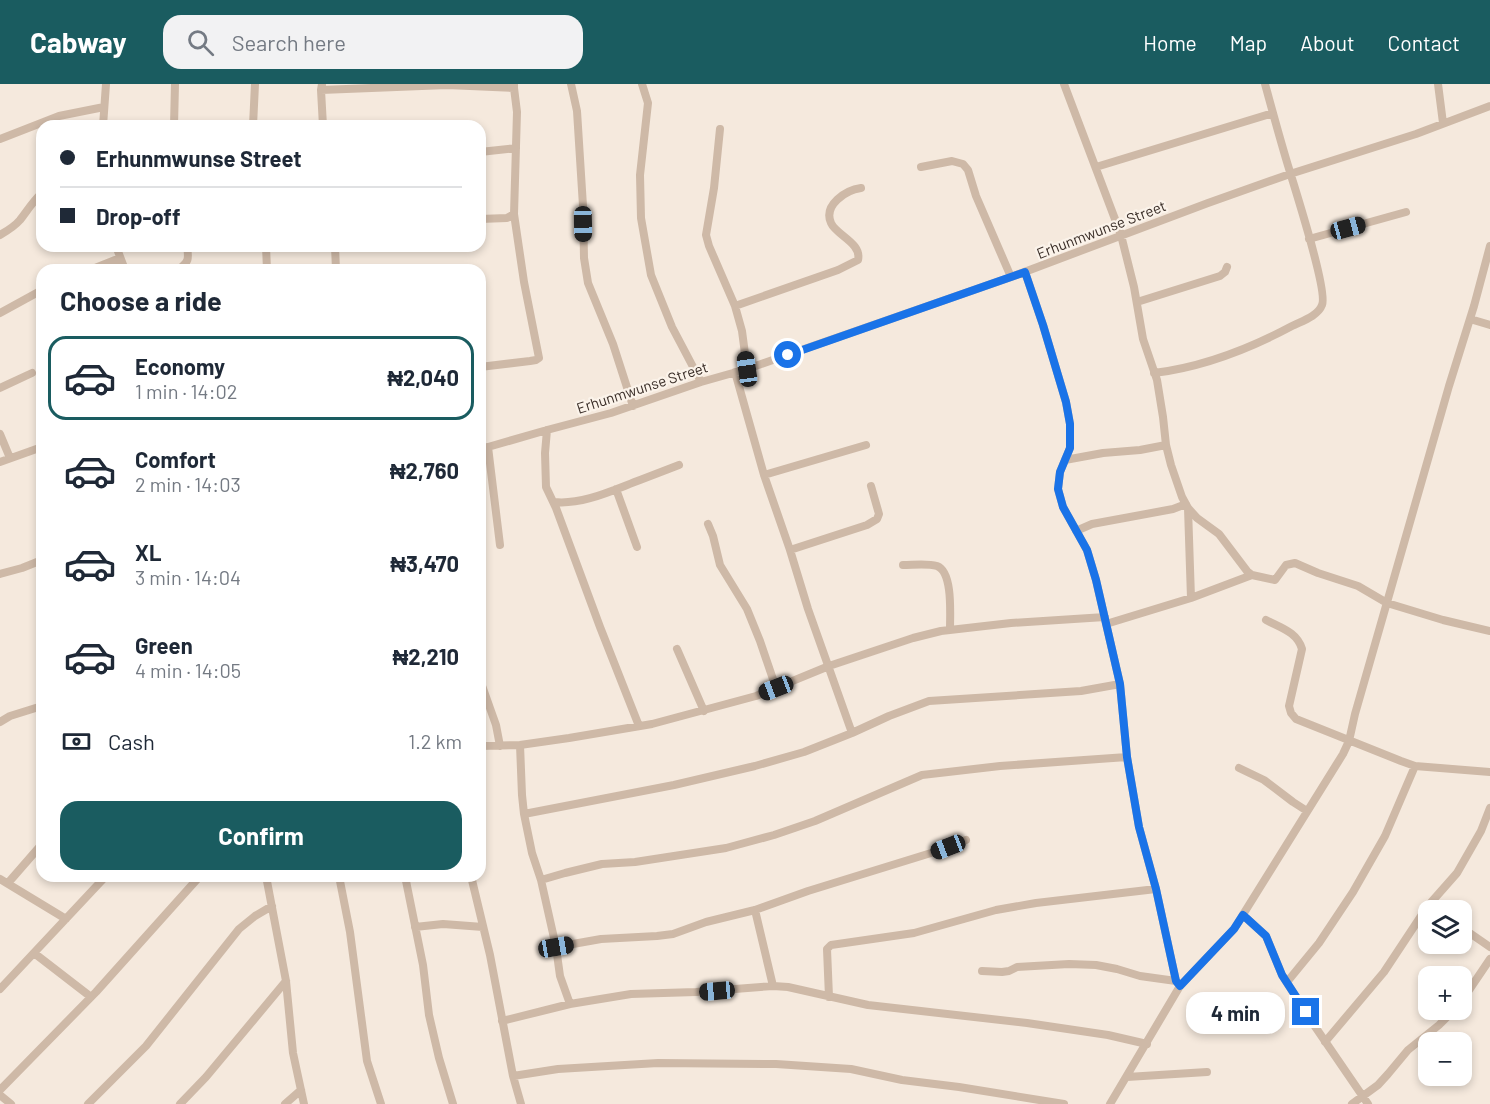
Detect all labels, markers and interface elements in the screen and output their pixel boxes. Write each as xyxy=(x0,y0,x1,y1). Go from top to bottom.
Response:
search box xyxy=(163,15,583,69)
text: Cabway xyxy=(30,25,127,59)
icon: search xyxy=(184,26,217,59)
text: Search here xyxy=(232,29,346,55)
text: Home xyxy=(1143,30,1197,55)
text: Map xyxy=(1230,30,1267,55)
text: About xyxy=(1300,30,1355,55)
text: Contact xyxy=(1388,30,1460,55)
text: Erhunmwunse Street xyxy=(96,145,302,171)
street label: Erhunmwunse Street xyxy=(1034,196,1168,262)
text: Drop-off xyxy=(96,203,180,229)
car xyxy=(574,206,592,242)
car xyxy=(1328,215,1368,241)
text: Choose a ride xyxy=(60,284,222,316)
route start xyxy=(774,341,801,368)
car xyxy=(736,350,758,388)
icon: car xyxy=(63,351,117,405)
text: Economy xyxy=(135,353,225,379)
street label: Erhunmwunse Street xyxy=(574,357,710,417)
text: ₦2,040 xyxy=(387,364,459,390)
text: 1 min · 14:02 xyxy=(135,379,237,403)
icon: car xyxy=(63,444,117,498)
text: Comfort xyxy=(135,446,216,472)
text: ₦2,760 xyxy=(390,457,459,483)
text: 2 min · 14:03 xyxy=(135,472,241,496)
icon: car xyxy=(63,537,117,591)
text: XL xyxy=(135,539,161,565)
text: ₦3,470 xyxy=(390,550,459,576)
text: 3 min · 14:04 xyxy=(135,565,241,589)
icon: car xyxy=(63,630,117,684)
text: Green xyxy=(135,632,193,658)
text: ₦2,210 xyxy=(392,643,459,669)
text: 4 min · 14:05 xyxy=(135,658,241,682)
car xyxy=(756,673,796,703)
icon: cash xyxy=(60,725,93,758)
text: Cash xyxy=(108,728,155,754)
text: 1.2 km xyxy=(408,729,462,753)
button: Confirm xyxy=(60,801,462,870)
car xyxy=(928,832,968,862)
map controls xyxy=(1418,900,1472,1086)
button: layers xyxy=(1418,900,1472,954)
car xyxy=(537,935,575,959)
button: + xyxy=(1418,966,1472,1020)
car xyxy=(698,980,736,1002)
callout: 4 min xyxy=(1186,991,1285,1033)
route end xyxy=(1292,998,1319,1025)
text: 4 min xyxy=(1211,1001,1260,1025)
button: − xyxy=(1418,1032,1472,1086)

